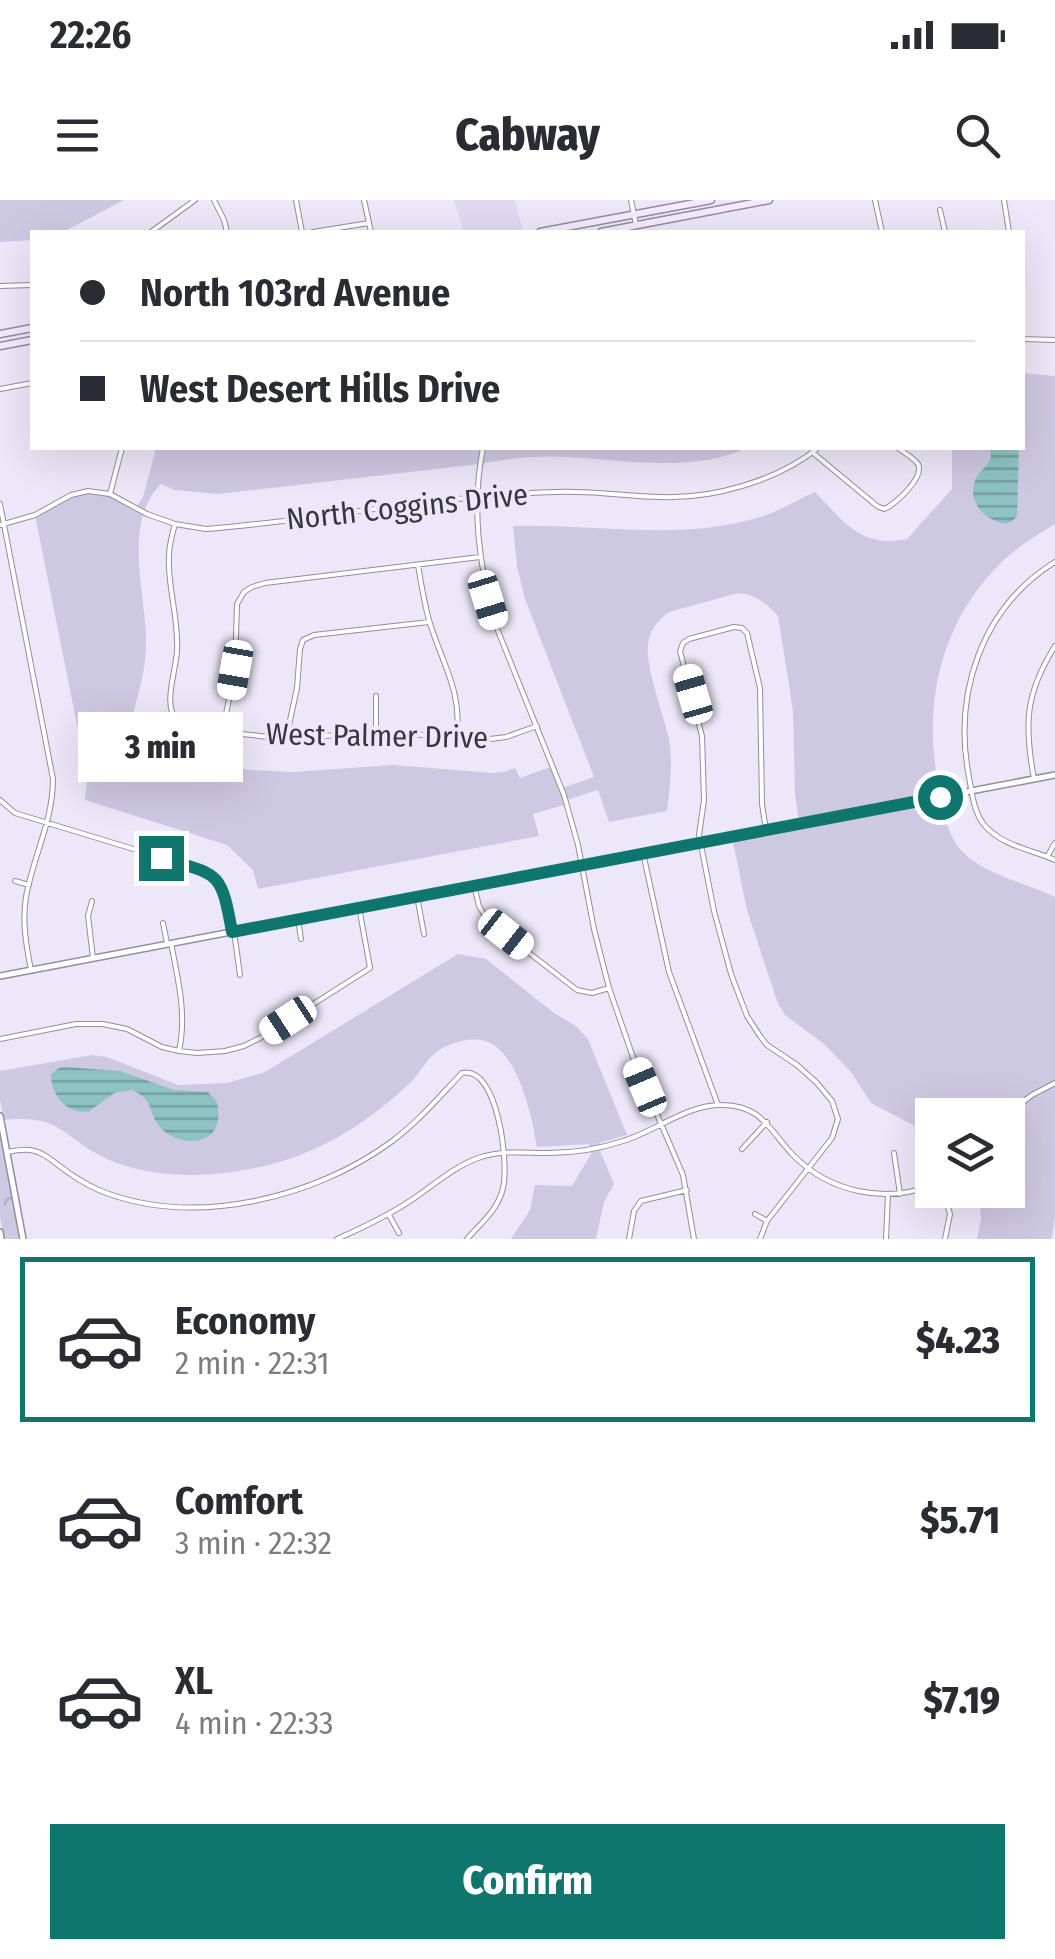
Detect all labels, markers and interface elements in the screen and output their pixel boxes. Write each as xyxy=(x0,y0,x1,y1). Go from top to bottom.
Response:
text: 22:26 xyxy=(50,12,131,58)
icon: menu xyxy=(50,108,105,163)
text: Cabway xyxy=(455,108,600,162)
icon: search xyxy=(950,108,1005,163)
text: North 103rd Avenue xyxy=(140,270,450,316)
text: West Desert Hills Drive xyxy=(140,366,500,412)
street label: North Coggins Drive xyxy=(285,476,529,538)
car xyxy=(465,567,511,633)
car xyxy=(215,638,255,702)
car xyxy=(670,661,716,727)
callout: 3 min xyxy=(79,713,244,783)
street label: West Palmer Drive xyxy=(266,716,488,756)
text: 3 min xyxy=(125,728,196,766)
route start xyxy=(918,775,963,820)
route end xyxy=(139,836,184,881)
car xyxy=(473,904,539,964)
car xyxy=(255,991,321,1049)
car xyxy=(619,1054,671,1120)
map controls xyxy=(915,1098,1025,1208)
button: layers xyxy=(915,1098,1025,1208)
icon: car xyxy=(55,1295,145,1385)
text: Economy xyxy=(175,1298,315,1344)
text: $4.23 xyxy=(916,1317,1000,1363)
text: 2 min · 22:31 xyxy=(175,1344,329,1382)
icon: car xyxy=(55,1475,145,1565)
text: Comfort xyxy=(175,1478,303,1524)
text: $5.71 xyxy=(920,1497,1000,1543)
text: 3 min · 22:32 xyxy=(175,1524,332,1562)
icon: car xyxy=(55,1655,145,1745)
text: XL xyxy=(175,1658,213,1704)
text: $7.19 xyxy=(923,1677,1000,1723)
text: 4 min · 22:33 xyxy=(175,1704,334,1742)
button: Confirm xyxy=(50,1824,1005,1939)

